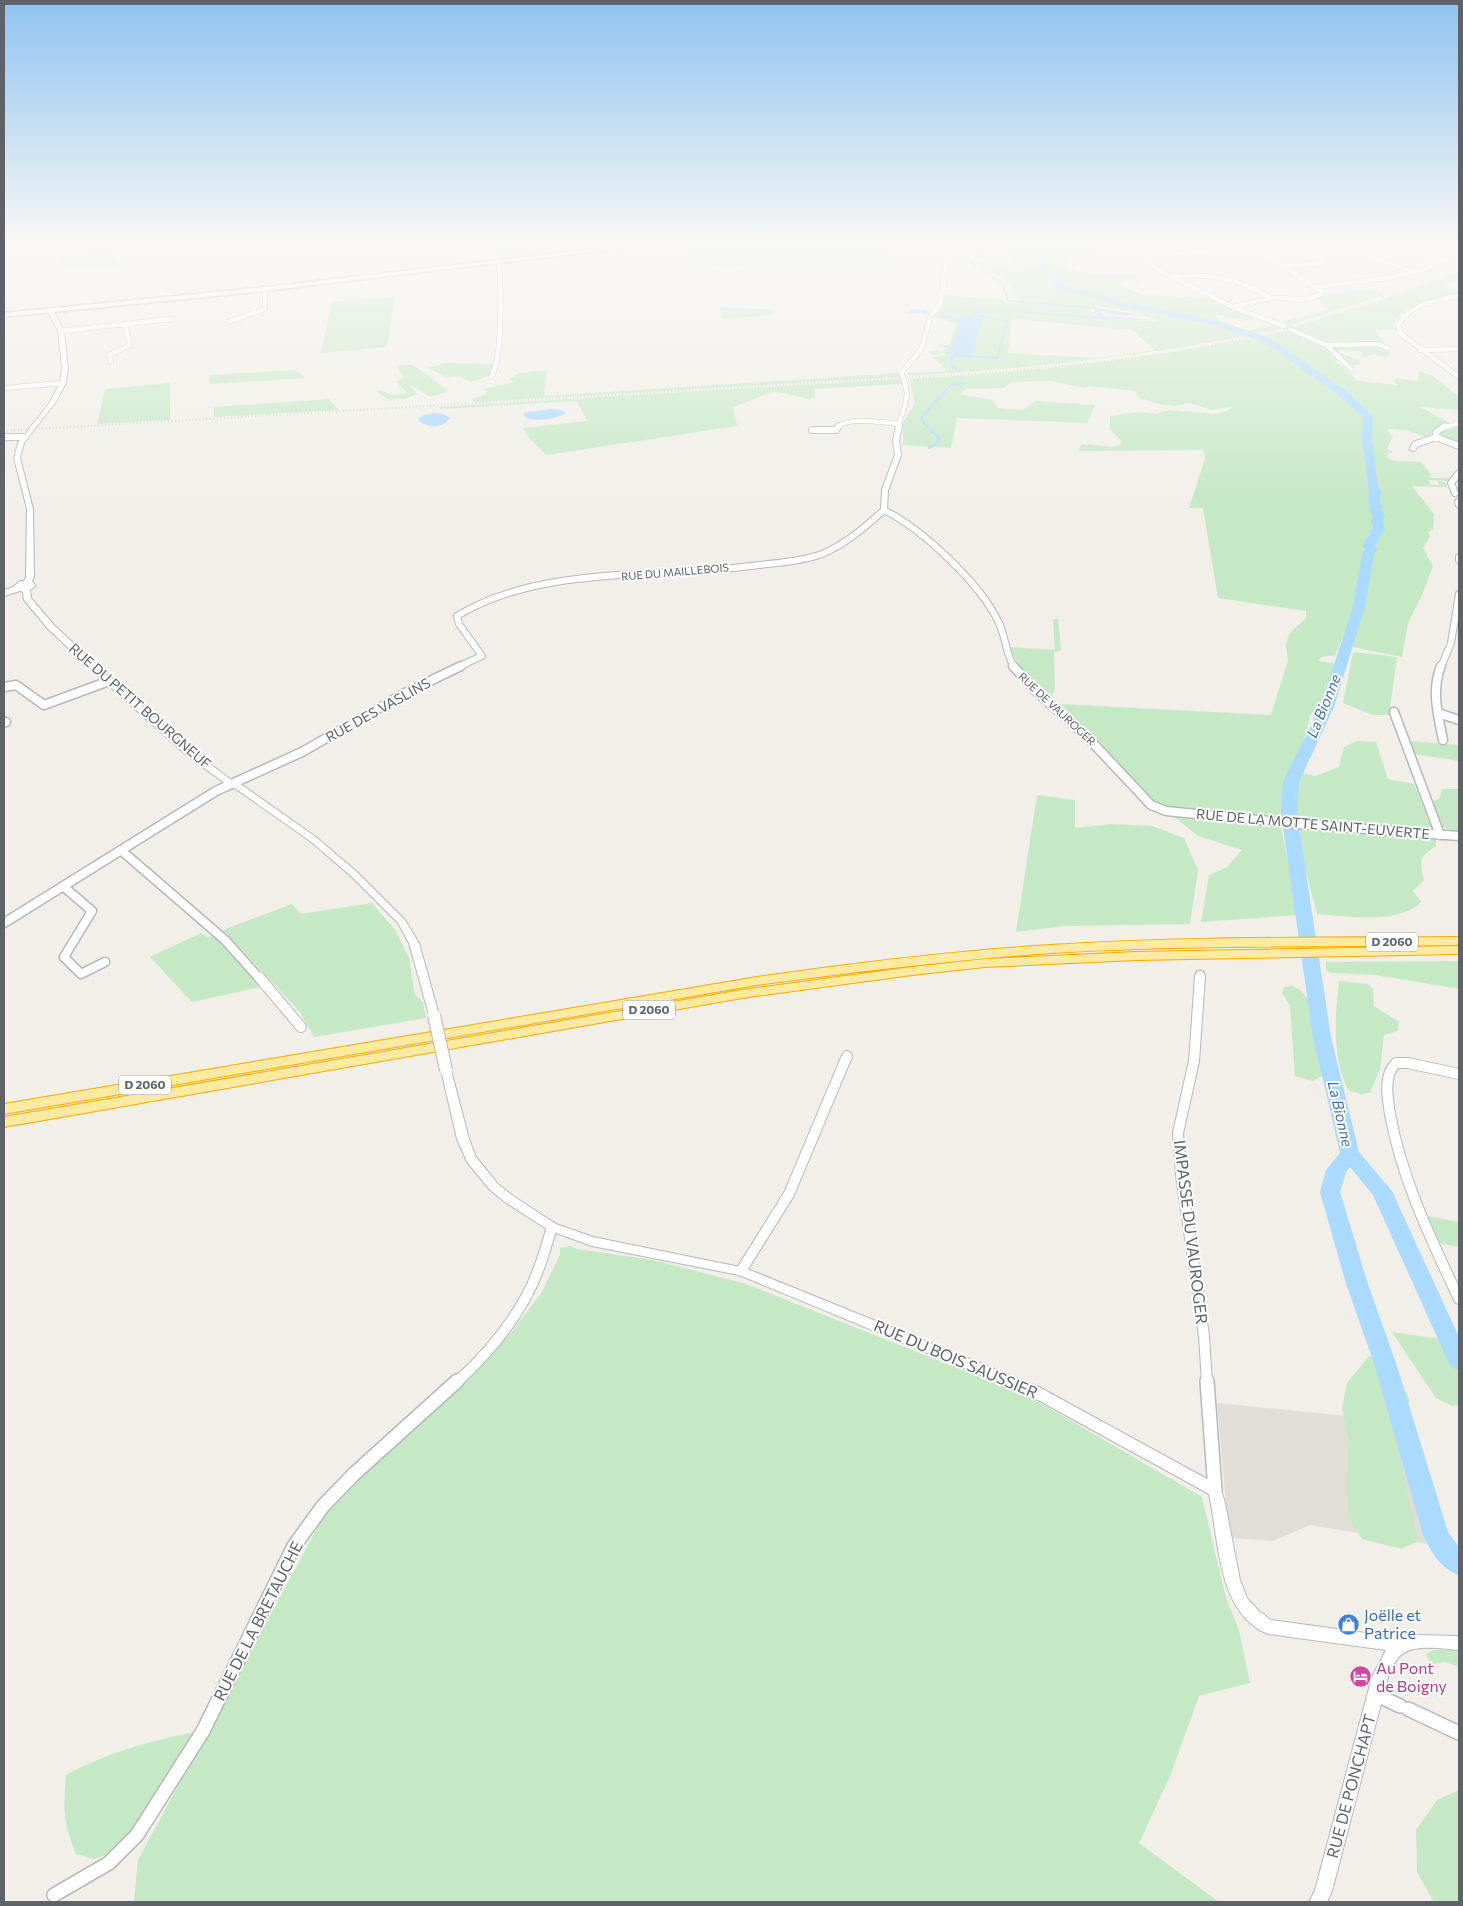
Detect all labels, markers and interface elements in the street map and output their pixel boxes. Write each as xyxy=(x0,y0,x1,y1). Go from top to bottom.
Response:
street label: RUE DU MAILLEBOIS xyxy=(621,560,729,583)
street label: RUE DU PETIT BOURGNEUF xyxy=(66,639,215,772)
street label: RUE DE VAUROGER xyxy=(1016,670,1099,748)
water label: La Bionne xyxy=(1302,671,1344,740)
street label: RUE DES VASLINS xyxy=(322,674,433,745)
street label: RUE DE LA MOTTE SAINT-EUVERTE xyxy=(1196,805,1431,842)
road number: D 2060 xyxy=(1366,932,1418,952)
road number: D 2060 xyxy=(623,1000,675,1020)
road number: D 2060 xyxy=(119,1076,171,1094)
water label: La Bionne xyxy=(1325,1079,1357,1148)
street label: IMPASSE DU VAUROGER xyxy=(1171,1139,1212,1325)
street label: RUE DU BOIS SAUSSIER xyxy=(871,1315,1041,1402)
street label: RUE DE LA BRETAUCHE xyxy=(209,1538,306,1704)
place label: Joëlle et Patrice xyxy=(1364,1605,1422,1642)
shop icon: Joëlle et Patrice xyxy=(1336,1612,1360,1636)
place label: Au Pont de Boigny xyxy=(1376,1658,1447,1695)
hotel icon: Au Pont de Boigny xyxy=(1348,1665,1372,1689)
street label: RUE DE PONCHAPT xyxy=(1322,1712,1379,1860)

